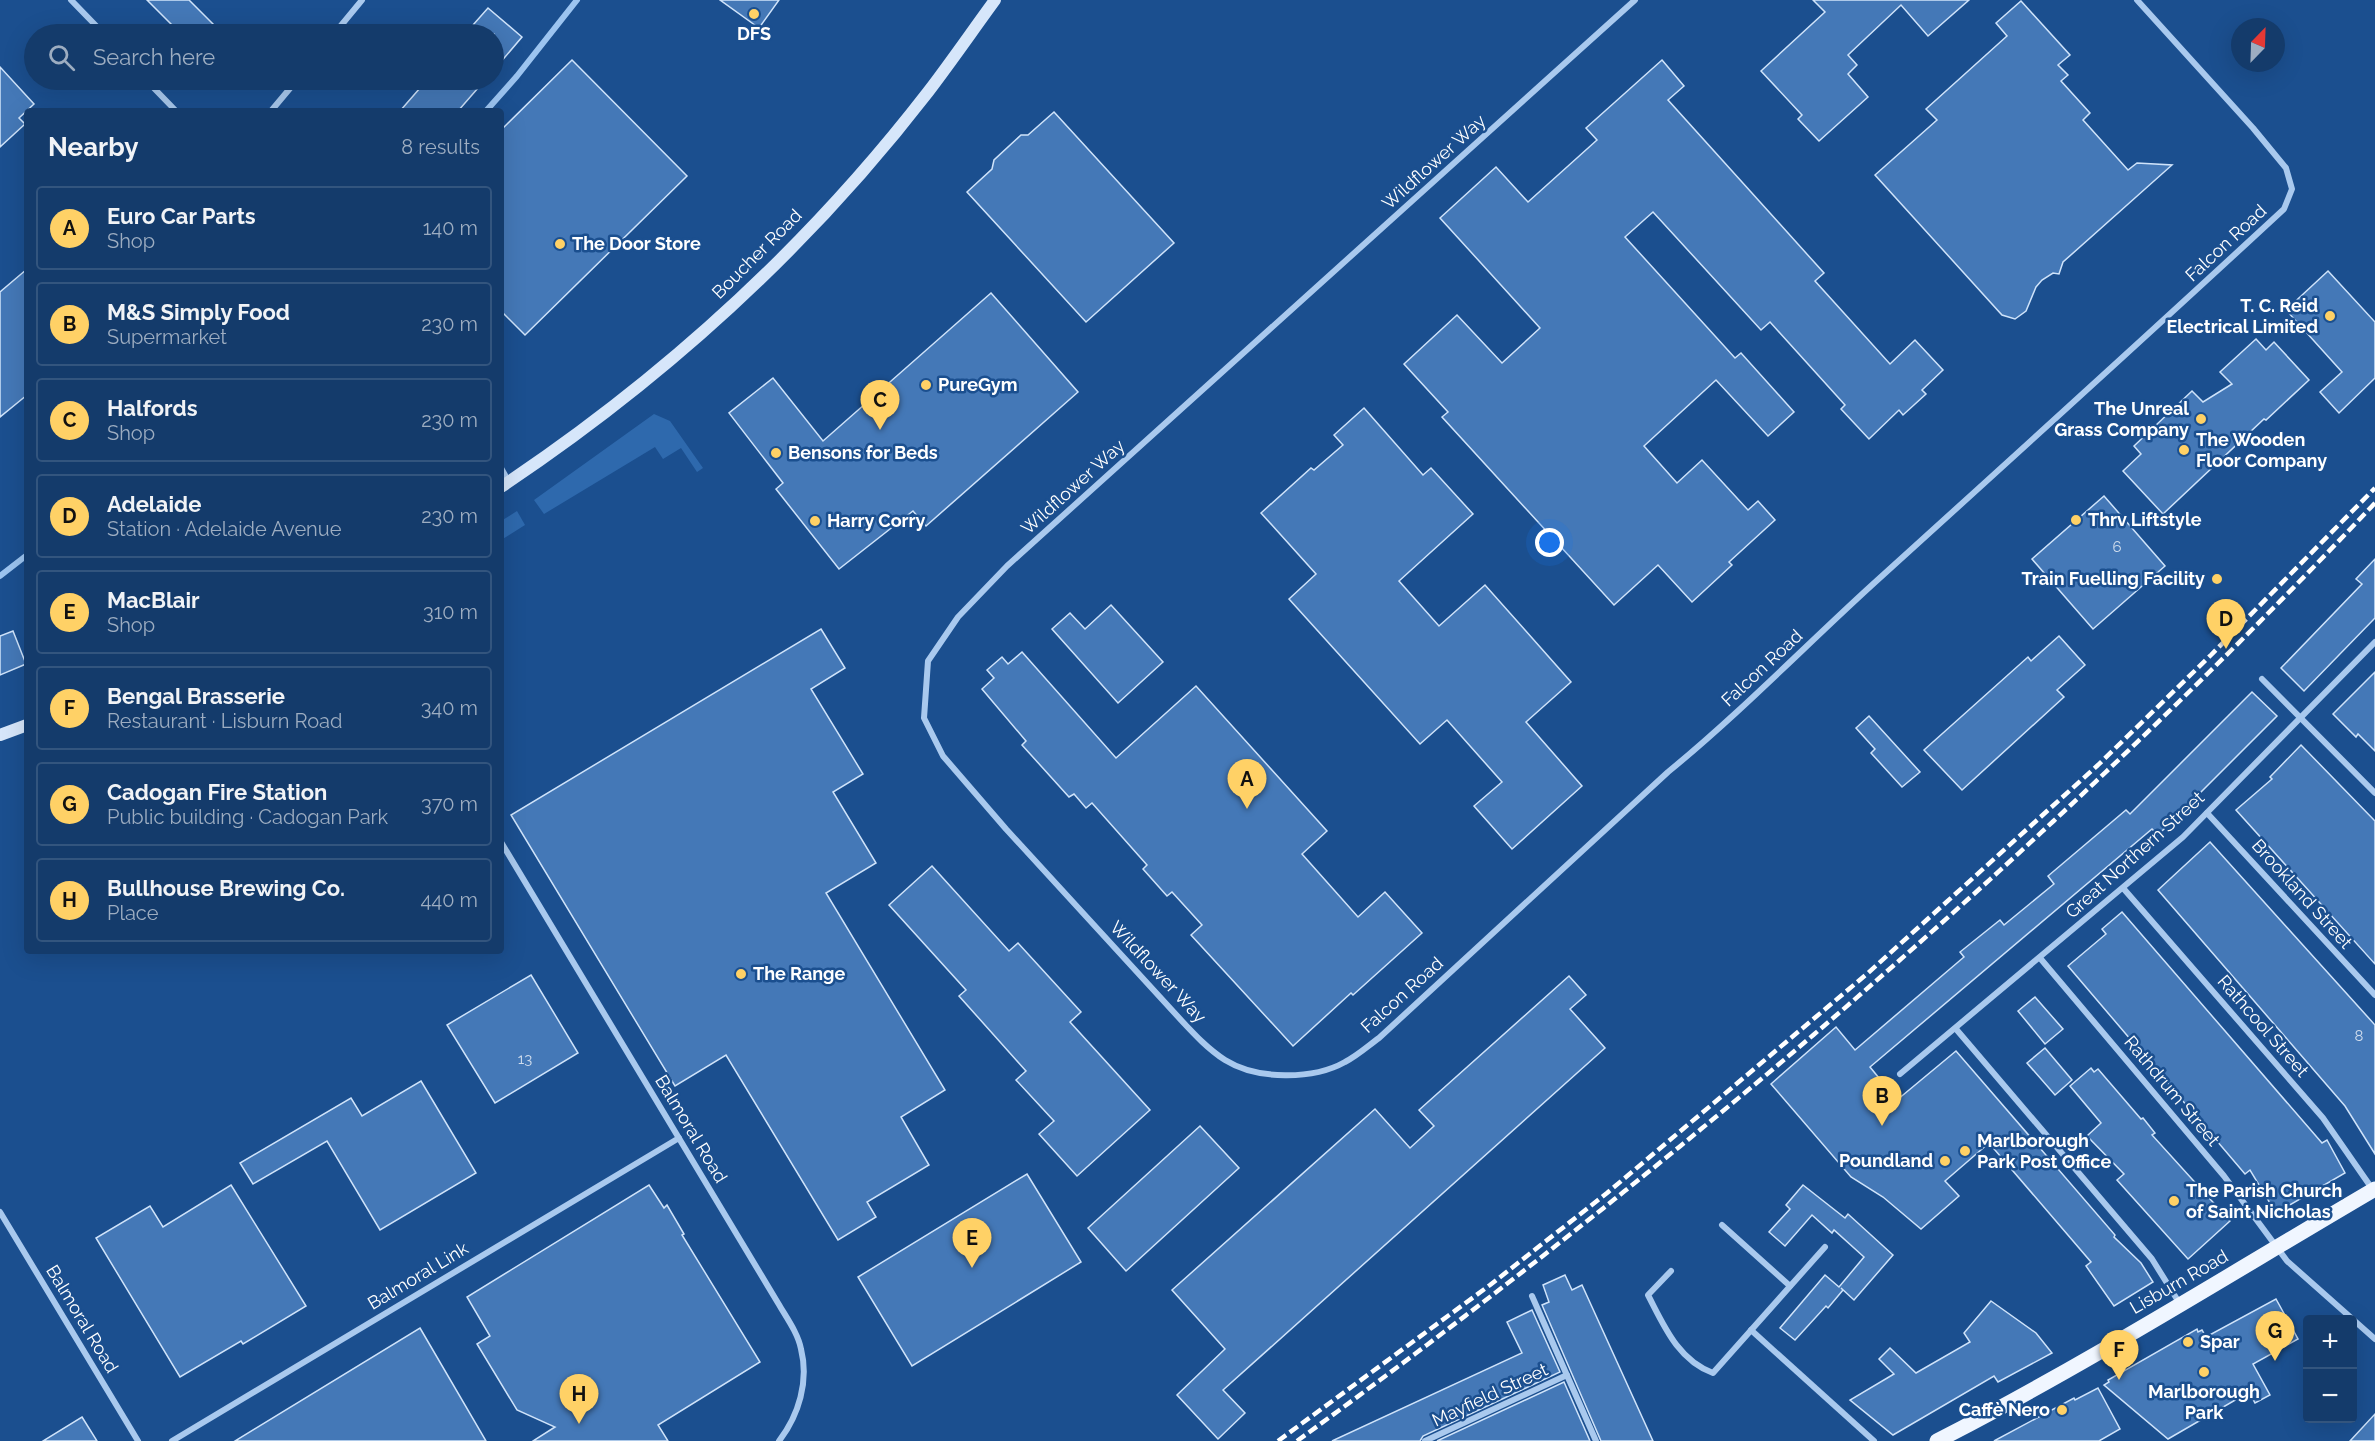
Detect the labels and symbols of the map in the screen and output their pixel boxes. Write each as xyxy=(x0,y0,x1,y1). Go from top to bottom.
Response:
marker: DFS xyxy=(747,7,761,21)
north arrow xyxy=(2231,18,2285,72)
place label: DFS xyxy=(737,23,771,44)
street label: Wildflower Way xyxy=(1378,110,1490,213)
street label: Falcon Road xyxy=(2181,200,2270,285)
street label: Boucher Road xyxy=(708,205,806,303)
place label: The Door Store xyxy=(572,233,701,254)
marker: The Door Store xyxy=(553,237,567,251)
place label: T. C. Reid Electrical Limited xyxy=(2166,295,2318,337)
marker: T. C. Reid Electrical Limited xyxy=(2323,309,2337,323)
place label: PureGym xyxy=(938,374,1018,395)
marker: PureGym xyxy=(919,378,933,392)
pin: C xyxy=(860,380,900,430)
place label: The Unreal Grass Company xyxy=(2054,398,2189,440)
marker: The Unreal Grass Company xyxy=(2194,412,2208,426)
place label: The Wooden Floor Company xyxy=(2196,429,2327,471)
street label: Wildflower Way xyxy=(1017,435,1129,538)
place label: Bensons for Beds xyxy=(788,442,938,463)
marker: The Wooden Floor Company xyxy=(2177,443,2191,457)
marker: Bensons for Beds xyxy=(769,446,783,460)
place label: Thrv Liftstyle xyxy=(2088,509,2202,530)
place label: Harry Corry xyxy=(827,510,925,531)
marker: Thrv Liftstyle xyxy=(2069,513,2083,527)
marker: Harry Corry xyxy=(808,514,822,528)
your location xyxy=(1535,528,1564,557)
house number: 6 xyxy=(2112,538,2122,556)
place label: Train Fuelling Facility xyxy=(2022,568,2205,589)
marker: Train Fuelling Facility xyxy=(2210,572,2224,586)
pin: D xyxy=(2206,600,2246,649)
street label: Falcon Road xyxy=(1717,625,1806,710)
pin: A xyxy=(1228,760,1266,809)
street label: Great Northern Street xyxy=(2061,787,2208,922)
street label: Brookland Street xyxy=(2248,835,2357,953)
street label: Wildflower Way xyxy=(1106,916,1211,1027)
street label: Falcon Road xyxy=(1356,952,1447,1037)
place label: The Range xyxy=(753,963,846,984)
marker: The Range xyxy=(734,967,748,981)
street label: Rathcool Street xyxy=(2213,971,2313,1081)
house number: 8 xyxy=(2355,1027,2364,1045)
street label: Rathdrum Street xyxy=(2120,1031,2224,1150)
house number: 13 xyxy=(518,1050,532,1068)
street label: Balmoral Road xyxy=(651,1071,732,1187)
pin: B xyxy=(1862,1076,1902,1126)
place label: Marlborough Park Post Office xyxy=(1977,1130,2111,1172)
marker: Marlborough Park Post Office xyxy=(1958,1144,1972,1158)
place label: Poundland xyxy=(1839,1150,1933,1171)
marker: Poundland xyxy=(1938,1154,1952,1168)
place label: The Parish Church of Saint Nicholas xyxy=(2186,1180,2342,1222)
marker: The Parish Church of Saint Nicholas xyxy=(2167,1194,2181,1208)
pin: E xyxy=(952,1218,992,1268)
street label: Balmoral Link xyxy=(364,1237,472,1314)
street label: Lisburn Road xyxy=(2126,1245,2231,1318)
street label: Balmoral Road xyxy=(42,1261,123,1377)
pin: G xyxy=(2256,1312,2294,1361)
pin: F xyxy=(2100,1330,2138,1380)
place label: Spar xyxy=(2200,1331,2240,1352)
marker: Spar xyxy=(2181,1335,2195,1349)
street label: Mayfield Street xyxy=(1429,1359,1551,1431)
marker: Marlborough Park xyxy=(2197,1365,2211,1379)
pin: H xyxy=(560,1374,598,1424)
place label: Marlborough Park xyxy=(2148,1381,2260,1423)
place label: Caffè Nero xyxy=(1959,1399,2050,1420)
marker: Caffè Nero xyxy=(2055,1403,2069,1417)

